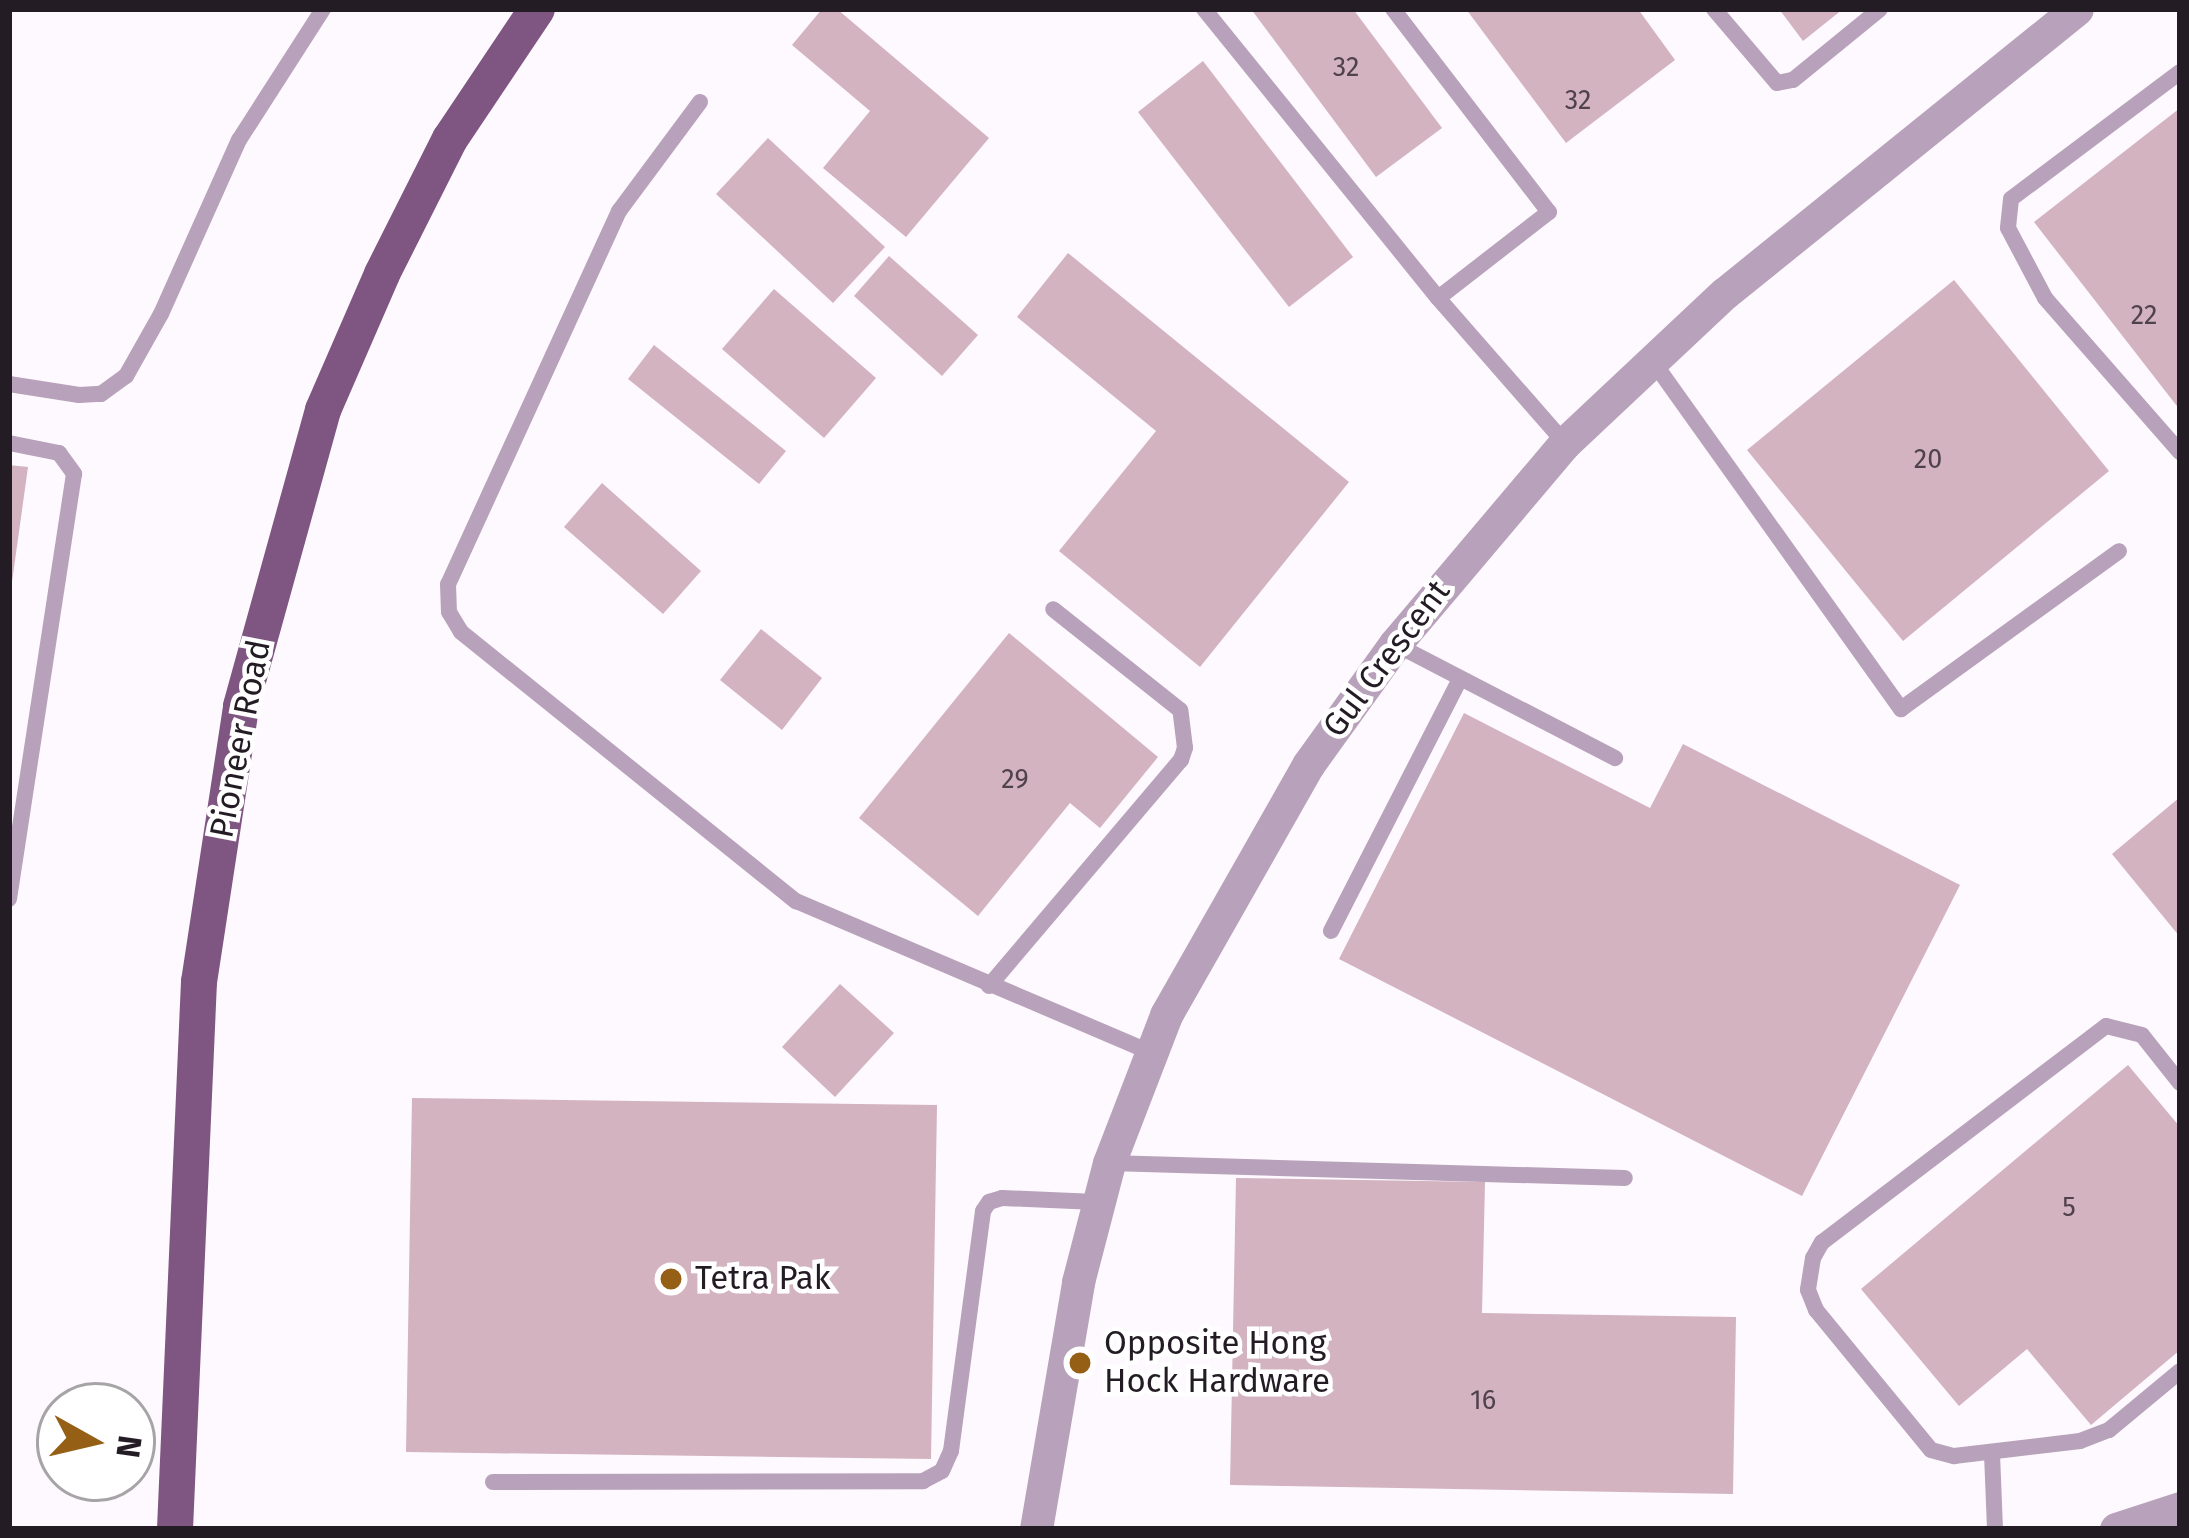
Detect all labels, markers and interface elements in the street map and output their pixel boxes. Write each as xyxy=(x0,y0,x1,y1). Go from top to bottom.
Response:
house number: 32 xyxy=(1333,52,1359,84)
house number: 32 xyxy=(1565,85,1591,117)
house number: 22 xyxy=(2131,300,2157,332)
house number: 20 xyxy=(1914,444,1942,476)
street label: Gul Crescent xyxy=(1315,573,1459,745)
street label: Pioneer Road xyxy=(202,637,280,841)
house number: 29 xyxy=(1001,764,1029,796)
house number: 5 xyxy=(2062,1192,2076,1224)
place label: Tetra Pak xyxy=(695,1259,831,1299)
marker: Tetra Pak xyxy=(658,1266,684,1292)
place label: Opposite Hong Hock Hardware xyxy=(1104,1324,1330,1402)
marker: Opposite Hong Hock Hardware xyxy=(1067,1350,1093,1376)
north arrow xyxy=(36,1382,156,1502)
house number: 16 xyxy=(1470,1385,1496,1417)
text: N xyxy=(107,1433,150,1460)

